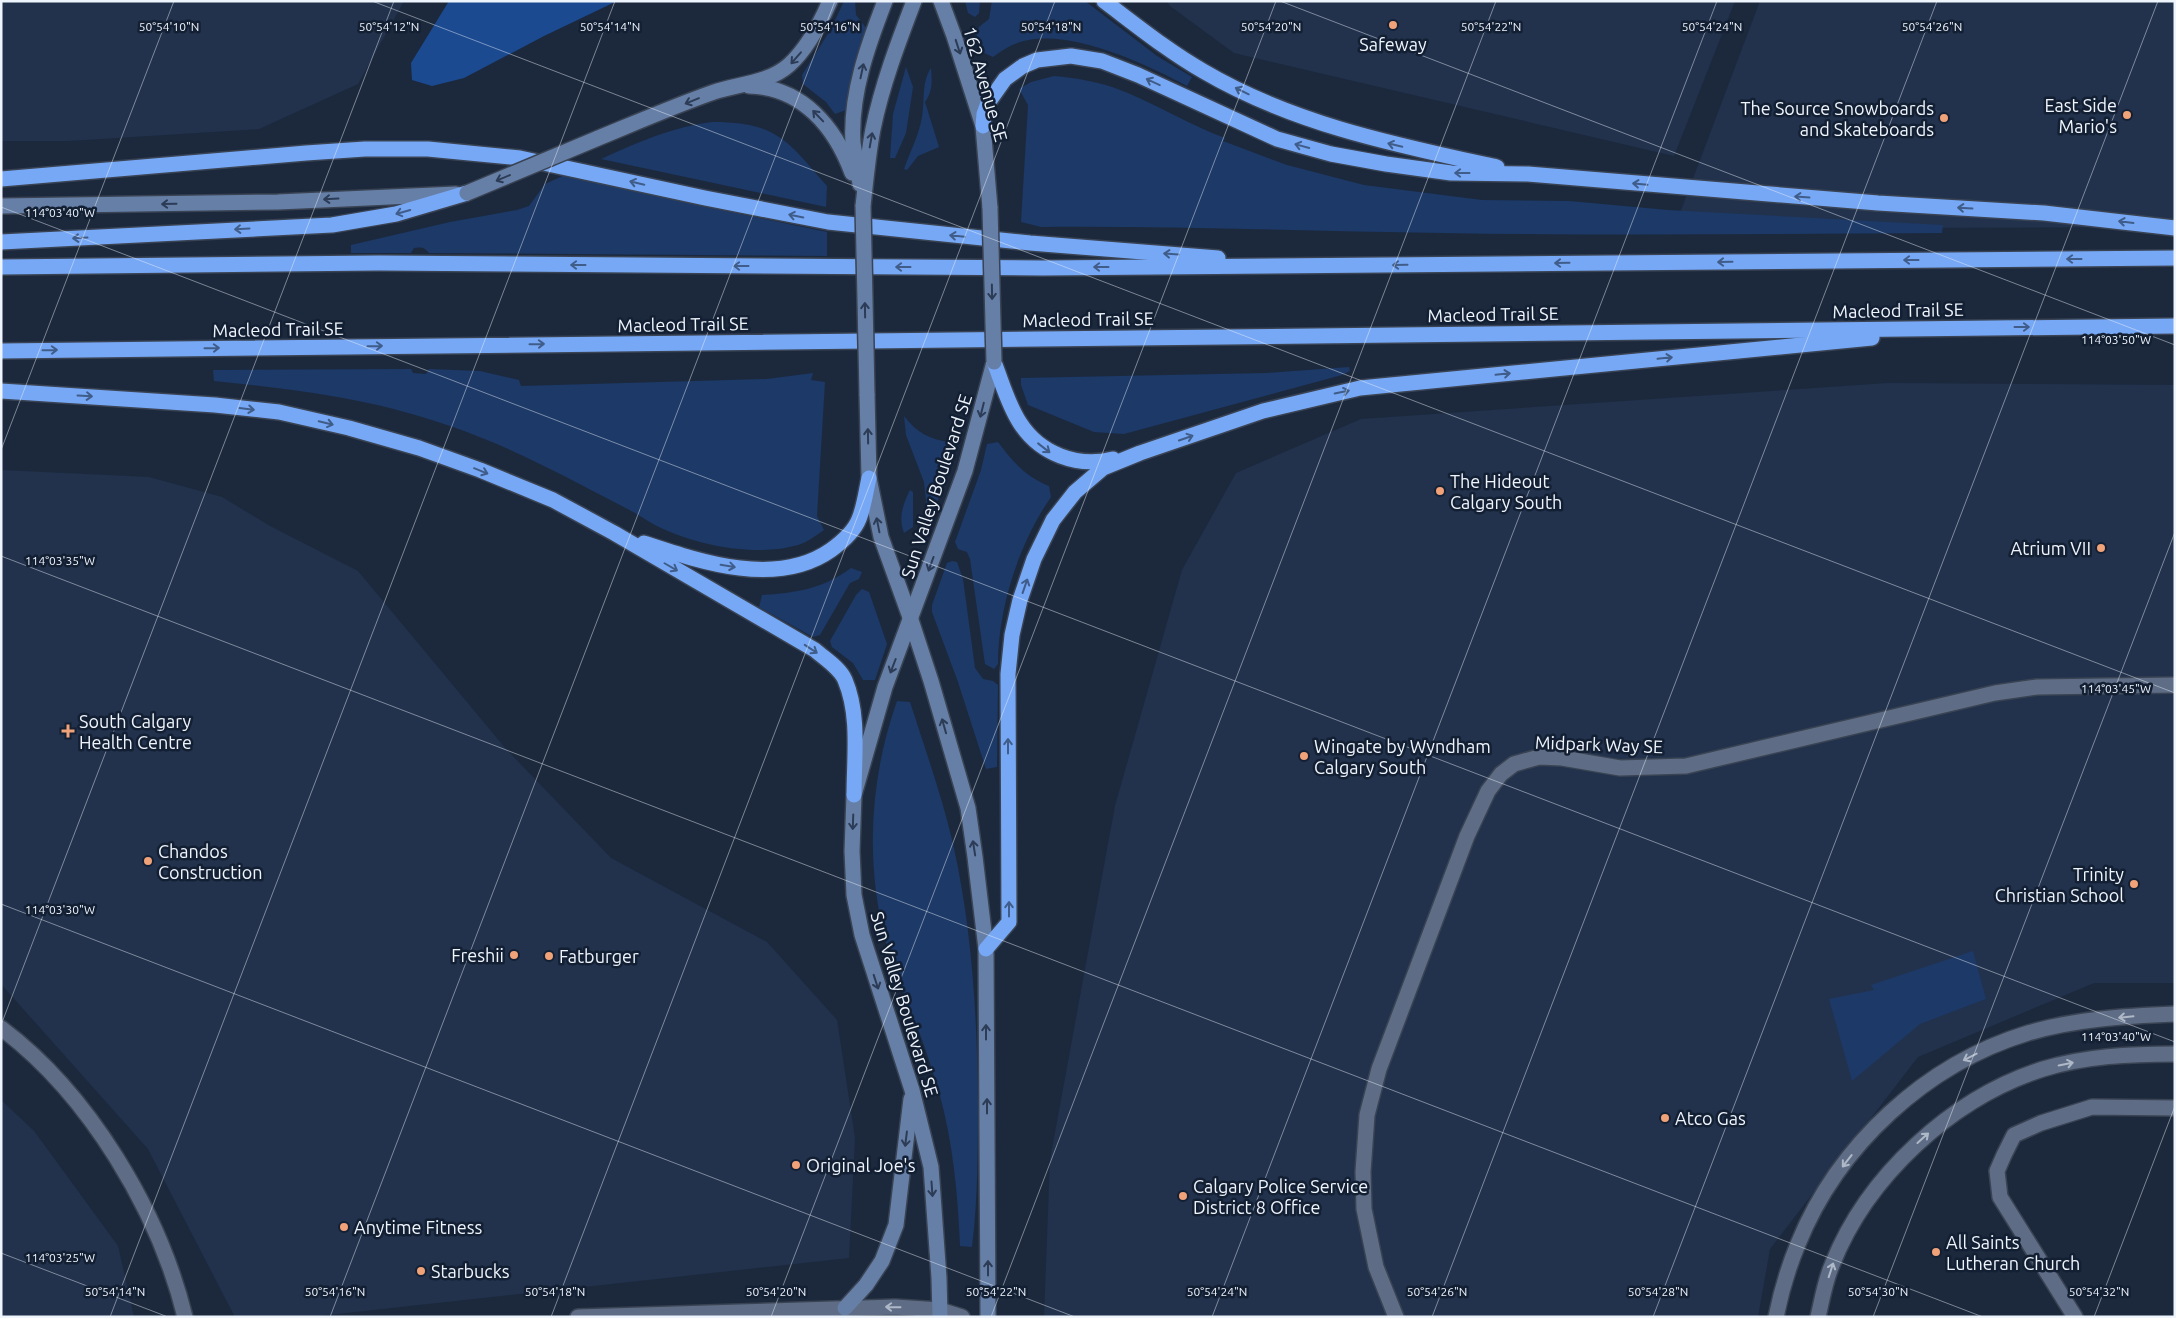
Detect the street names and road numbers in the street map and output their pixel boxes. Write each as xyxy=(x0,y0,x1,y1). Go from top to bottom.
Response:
street label: 162 Avenue SE xyxy=(960,24,1012,144)
street label: Macleod Trail SE xyxy=(1832,299,1964,321)
street label: Macleod Trail SE xyxy=(1427,303,1559,325)
street label: Macleod Trail SE xyxy=(1022,308,1154,330)
street label: Macleod Trail SE xyxy=(617,313,749,335)
street label: Macleod Trail SE xyxy=(212,318,344,340)
street label: Sun Valley Boulevard SE xyxy=(897,391,975,581)
street label: Midpark Way SE xyxy=(1535,732,1663,756)
street label: Sun Valley Boulevard SE xyxy=(867,909,943,1099)

